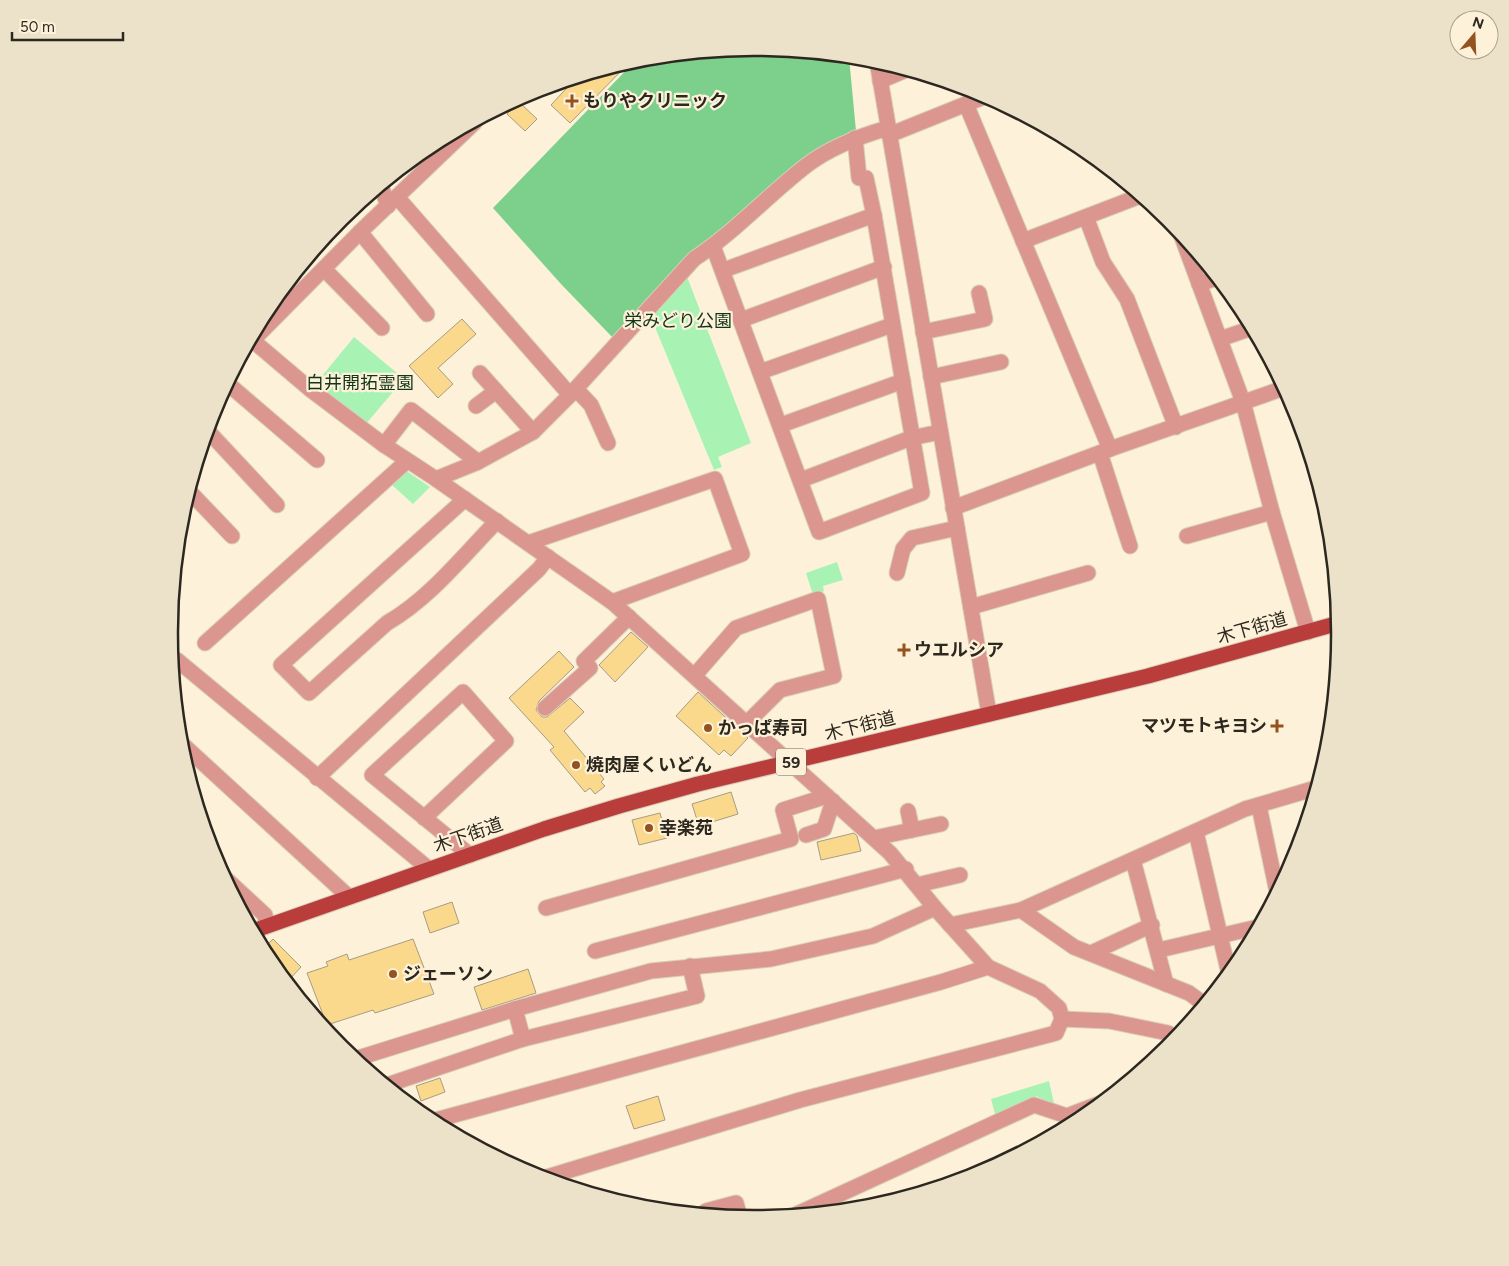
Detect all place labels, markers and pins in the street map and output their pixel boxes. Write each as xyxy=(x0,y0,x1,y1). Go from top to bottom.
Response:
place label: もりやクリニック xyxy=(583,90,727,112)
marker: もりやクリニック xyxy=(565,94,579,108)
place label: ウエルシア xyxy=(914,639,1004,661)
marker: ウエルシア xyxy=(898,644,910,656)
place label: マツモトキヨシ xyxy=(1141,715,1267,737)
place label: かっぱ寿司 xyxy=(718,717,808,739)
marker: マツモトキヨシ xyxy=(1271,720,1283,732)
marker: かっぱ寿司 xyxy=(702,722,714,734)
place label: 焼肉屋くいどん xyxy=(586,754,712,776)
marker: 焼肉屋くいどん xyxy=(570,759,582,771)
place label: 幸楽苑 xyxy=(659,817,713,839)
marker: 幸楽苑 xyxy=(643,822,655,834)
place label: ジェーソン xyxy=(403,963,493,985)
marker: ジェーソン xyxy=(387,968,399,980)

